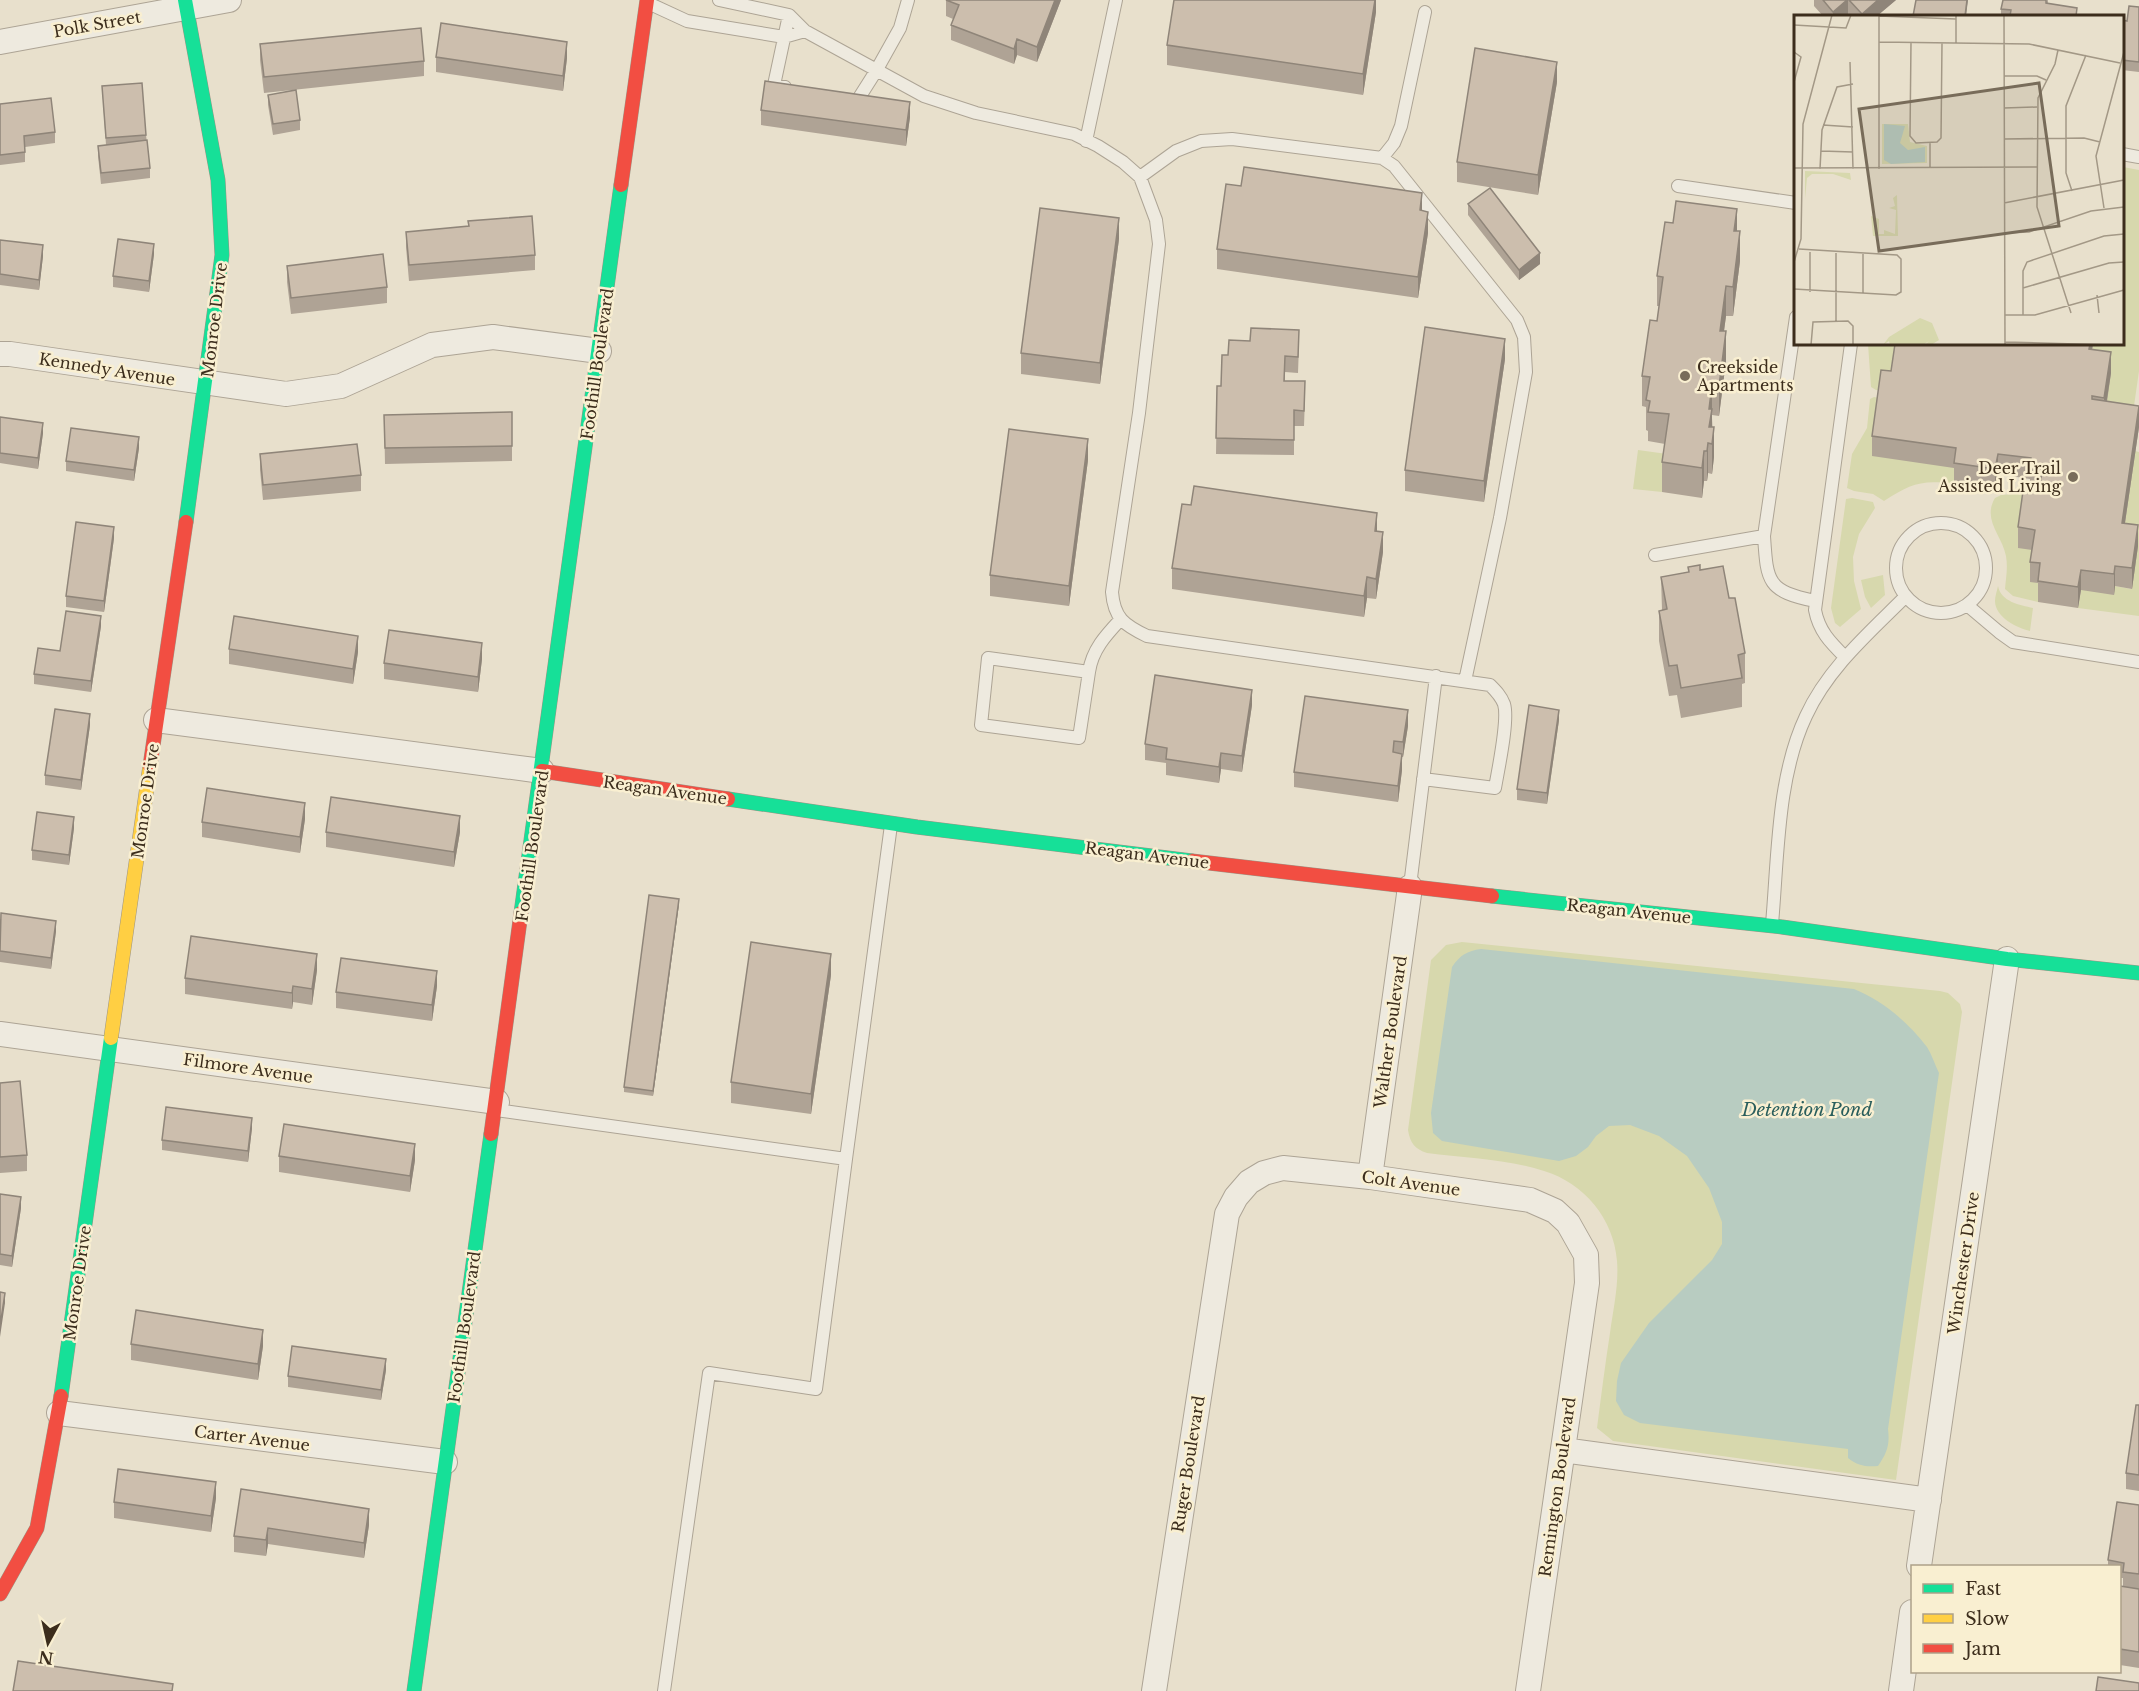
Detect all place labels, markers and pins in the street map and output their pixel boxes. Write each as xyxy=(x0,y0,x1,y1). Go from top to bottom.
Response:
place label: Creekside Apartments xyxy=(1696,357,1793,395)
marker: Creekside Apartments xyxy=(1678,369,1692,383)
place label: Deer Trail Assisted Living xyxy=(1937,458,2061,496)
marker: Deer Trail Assisted Living xyxy=(2066,470,2080,484)

